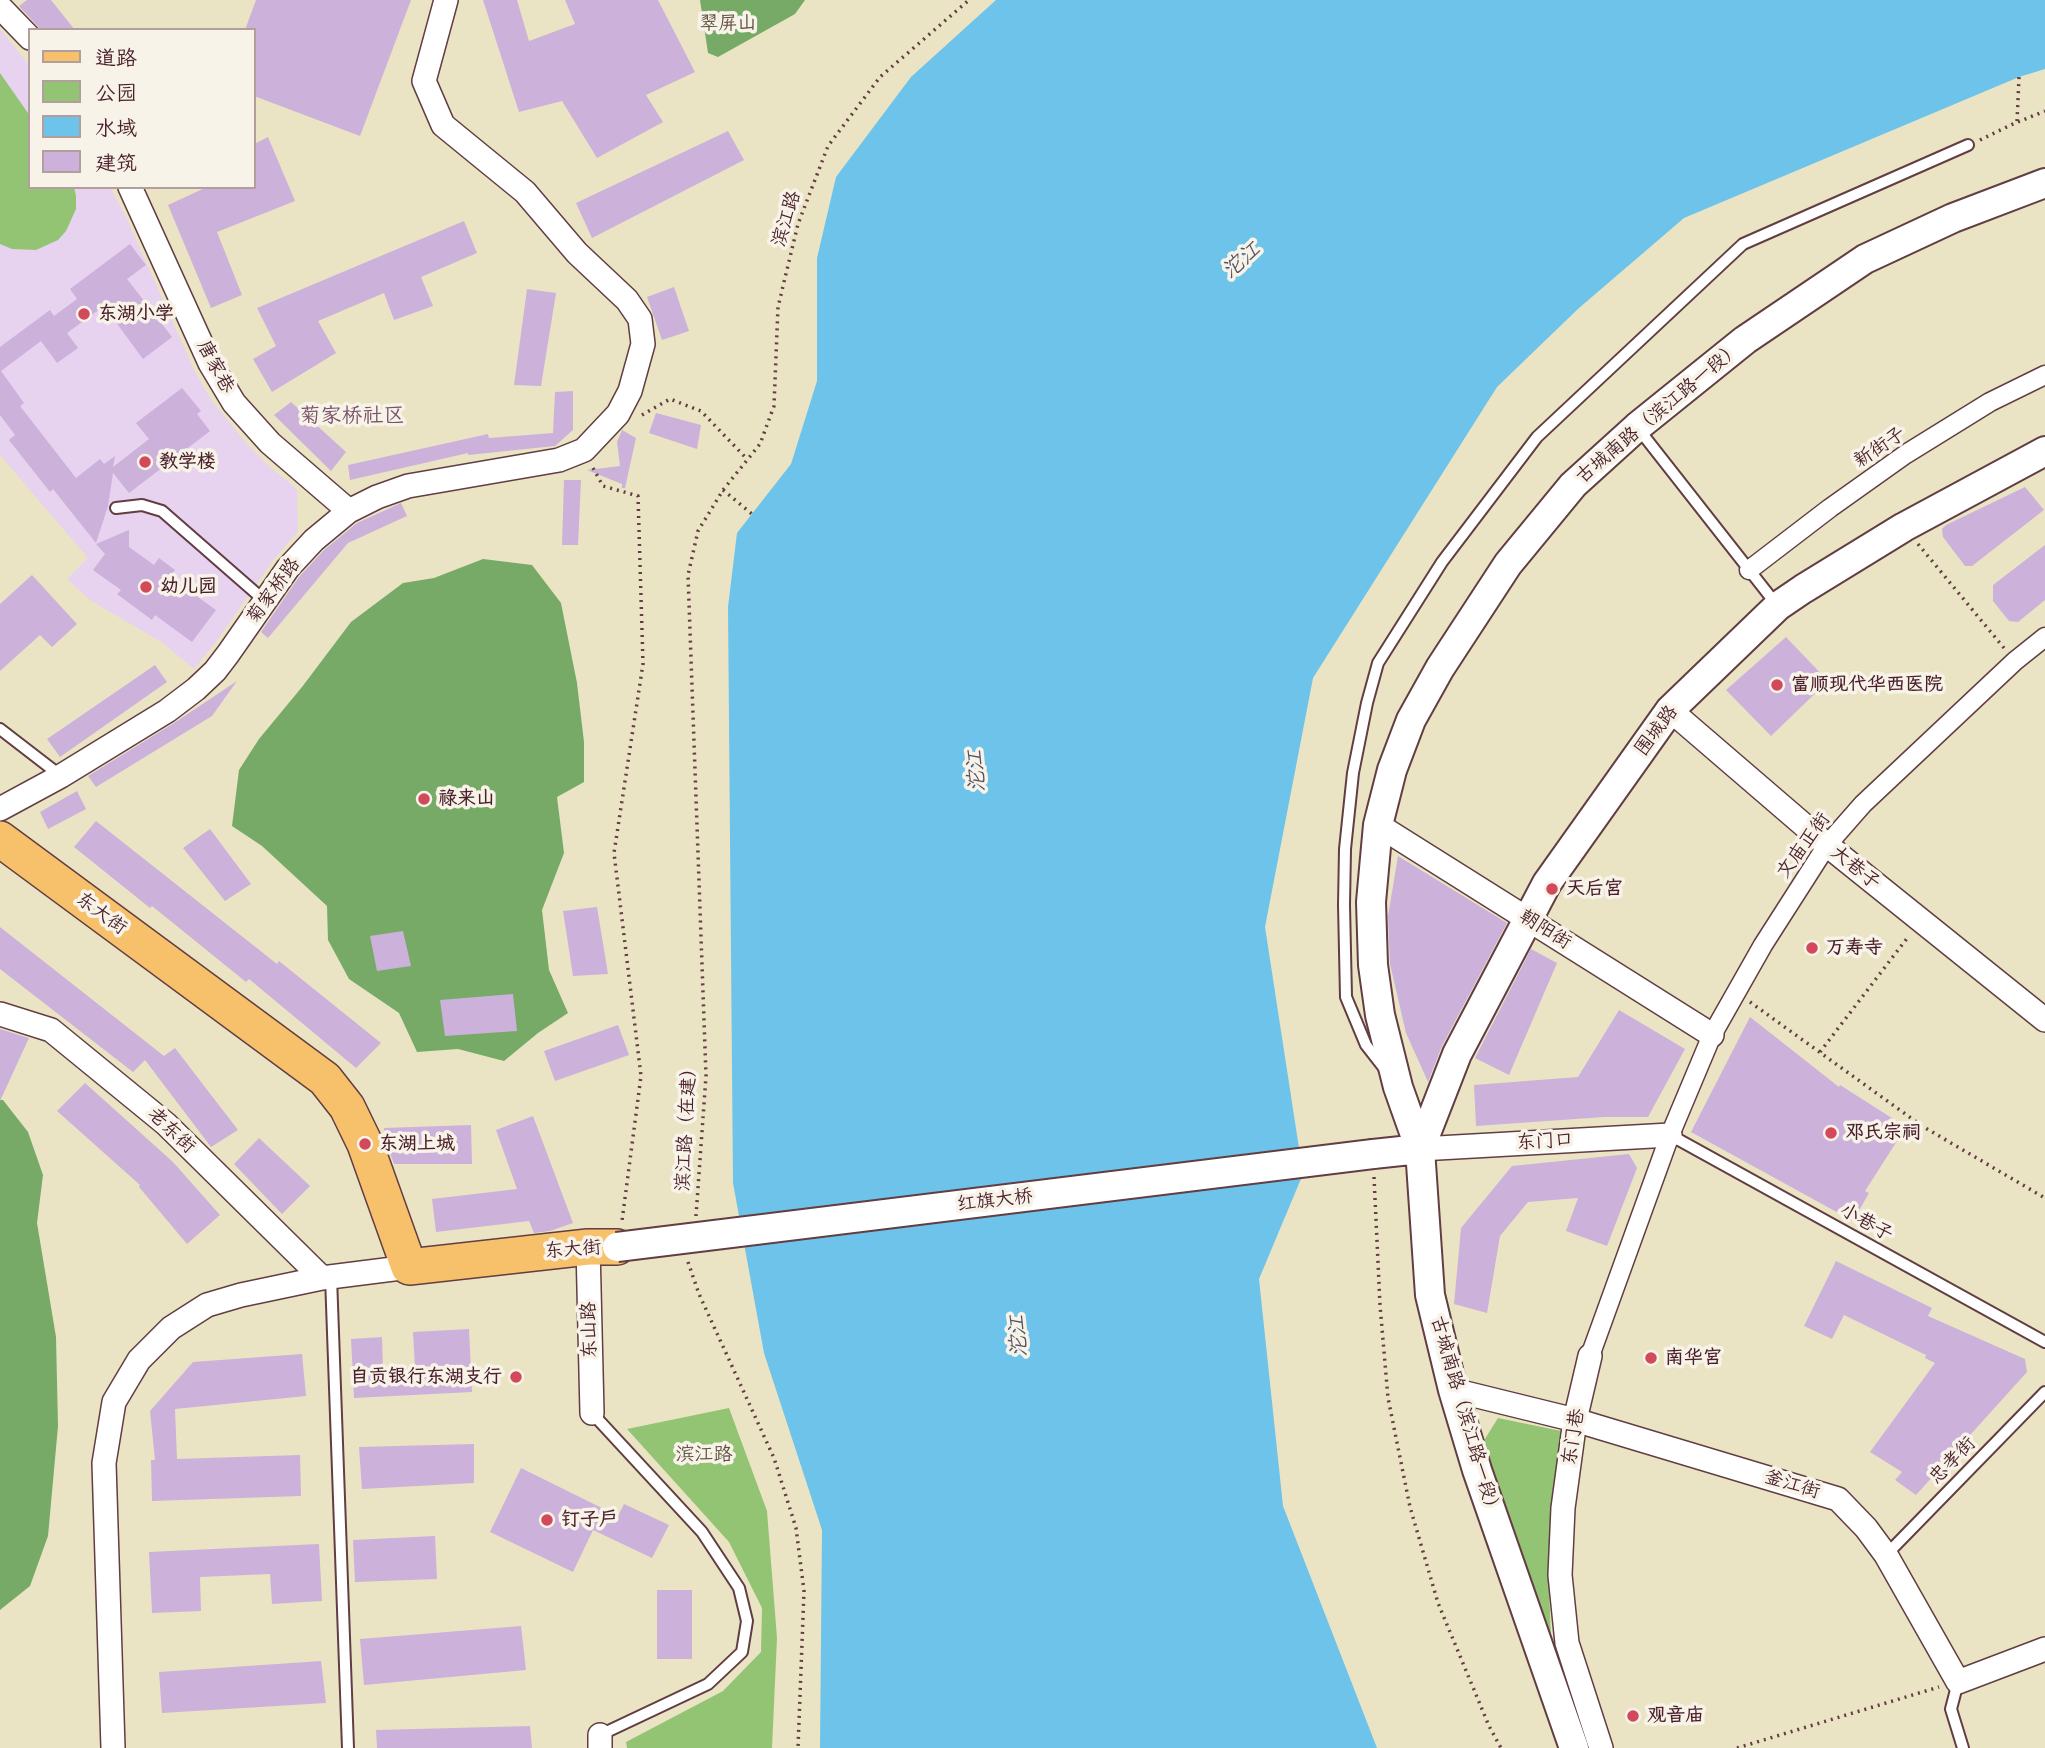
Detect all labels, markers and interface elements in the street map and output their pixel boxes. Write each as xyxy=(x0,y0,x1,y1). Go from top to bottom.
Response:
park label: 翠屏山 xyxy=(700,13,756,35)
legend xyxy=(28,28,256,189)
text: 道路 xyxy=(95,46,137,71)
text: 公园 xyxy=(95,81,137,106)
text: 水域 xyxy=(95,116,137,141)
text: 建筑 xyxy=(95,151,137,176)
street label: 滨江路 xyxy=(768,188,806,250)
water label: 沱江 xyxy=(1218,238,1266,284)
place label: 东湖小学 xyxy=(98,303,174,325)
marker: 东湖小学 xyxy=(76,306,92,322)
street label: 唐家巷 xyxy=(192,336,238,398)
street label: 古城南路（滨江路一段） xyxy=(1572,337,1746,489)
district label: 菊家桥社区 xyxy=(300,404,404,430)
street label: 新街子 xyxy=(1850,423,1910,473)
place label: 教学楼 xyxy=(159,451,216,473)
marker: 教学楼 xyxy=(137,454,153,470)
street label: 菊家桥路 xyxy=(242,554,306,628)
place label: 幼儿园 xyxy=(160,576,217,598)
marker: 幼儿园 xyxy=(138,579,154,595)
place label: 富顺现代华西医院 xyxy=(1791,674,1943,696)
marker: 富顺现代华西医院 xyxy=(1769,677,1785,693)
street label: 围城路 xyxy=(1631,701,1683,761)
water label: 沱江 xyxy=(963,749,991,793)
place label: 禄来山 xyxy=(438,788,495,810)
marker: 禄来山 xyxy=(416,791,432,807)
street label: 文庙正街 xyxy=(1772,809,1836,883)
street label: 大巷子 xyxy=(1826,841,1884,895)
place label: 天后宫 xyxy=(1566,878,1623,900)
marker: 天后宫 xyxy=(1544,881,1560,897)
street label: 东大街 xyxy=(71,888,131,940)
street label: 朝阳街 xyxy=(1515,905,1575,955)
place label: 万寿寺 xyxy=(1826,937,1883,959)
marker: 万寿寺 xyxy=(1804,940,1820,956)
street label: 滨江路（在建） xyxy=(672,1058,702,1192)
street label: 老东街 xyxy=(142,1103,200,1159)
place label: 邓氏宗祠 xyxy=(1845,1122,1921,1144)
marker: 邓氏宗祠 xyxy=(1823,1125,1839,1141)
street label: 东门口 xyxy=(1516,1129,1574,1155)
place label: 东湖上城 xyxy=(379,1133,455,1155)
marker: 东湖上城 xyxy=(357,1136,373,1152)
street label: 红旗大桥 xyxy=(956,1185,1034,1217)
street label: 小巷子 xyxy=(1836,1199,1896,1247)
street label: 东大街 xyxy=(544,1237,602,1263)
street label: 东山路 xyxy=(578,1301,602,1359)
street label: 古城南路（滨江路一段） xyxy=(1425,1313,1505,1521)
water label: 沱江 xyxy=(1005,1314,1033,1358)
place label: 南华宫 xyxy=(1665,1347,1722,1369)
marker: 南华宫 xyxy=(1643,1350,1659,1366)
place label: 自贡银行东湖支行 xyxy=(350,1366,502,1388)
marker: 自贡银行东湖支行 xyxy=(508,1369,524,1385)
street label: 东门巷 xyxy=(1558,1407,1590,1467)
street label: 忠孝街 xyxy=(1925,1433,1981,1489)
park label: 滨江路 xyxy=(676,1444,732,1466)
street label: 釜江街 xyxy=(1761,1466,1823,1504)
place label: 钉子户 xyxy=(561,1509,618,1531)
marker: 钉子户 xyxy=(539,1512,555,1528)
place label: 观音庙 xyxy=(1647,1705,1704,1727)
marker: 观音庙 xyxy=(1625,1708,1641,1724)

